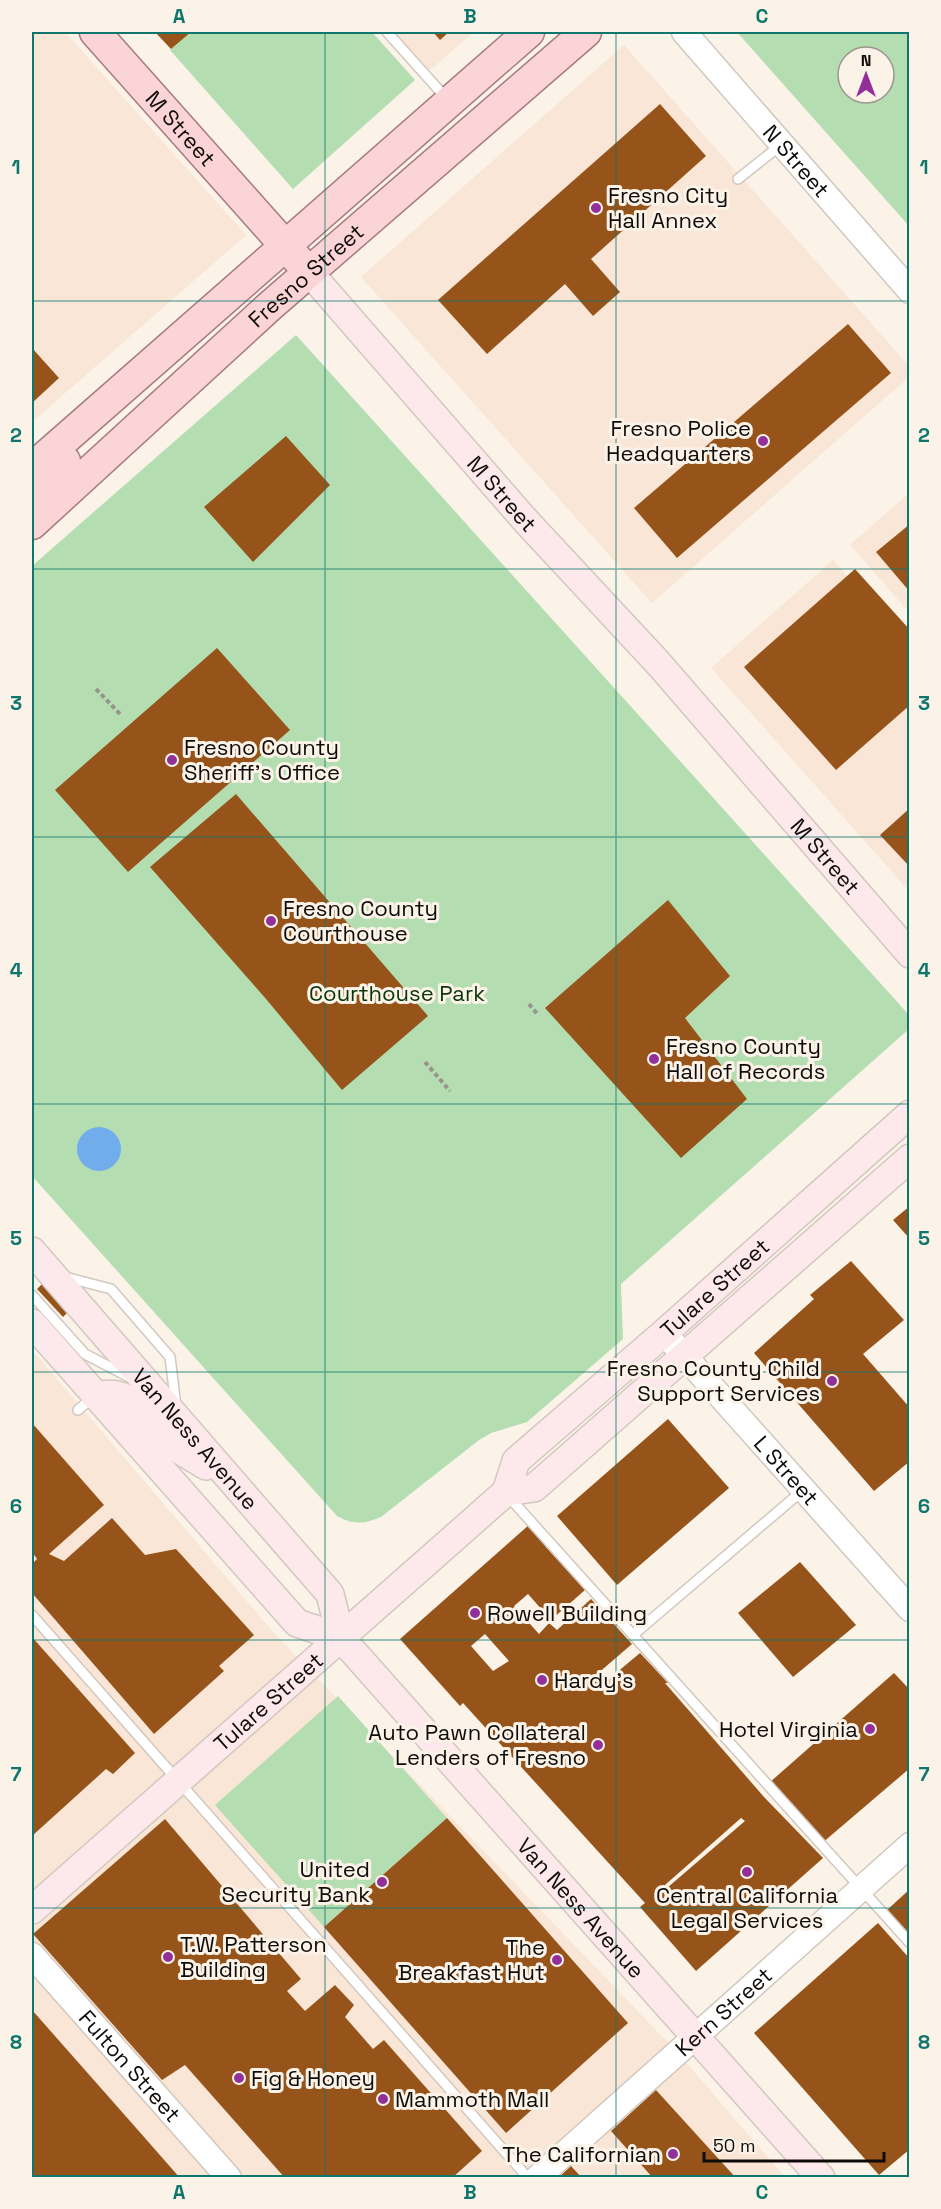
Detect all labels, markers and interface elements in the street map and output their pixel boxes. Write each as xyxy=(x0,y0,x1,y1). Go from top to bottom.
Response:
text: A xyxy=(173,3,186,29)
text: B xyxy=(463,3,477,29)
text: C xyxy=(756,3,769,29)
north arrow xyxy=(836,45,896,105)
text: N xyxy=(861,50,871,71)
street label: M Street xyxy=(140,85,222,172)
street label: N Street xyxy=(757,119,836,203)
text: 1 xyxy=(11,154,21,180)
text: 1 xyxy=(919,154,929,180)
place label: Fresno City Hall Annex xyxy=(608,181,728,234)
marker: Fresno City Hall Annex xyxy=(589,201,603,215)
street label: Fresno Street xyxy=(242,217,369,333)
place label: Fresno Police Headquarters xyxy=(606,414,751,467)
text: 2 xyxy=(10,422,22,448)
text: 2 xyxy=(918,422,930,448)
marker: Fresno Police Headquarters xyxy=(756,434,770,448)
street label: M Street xyxy=(461,450,543,538)
text: 3 xyxy=(10,690,22,716)
text: 3 xyxy=(918,690,930,716)
place label: Fresno County Sheriff's Office xyxy=(184,733,340,786)
marker: Fresno County Sheriff's Office xyxy=(165,753,179,767)
street label: M Street xyxy=(785,812,866,900)
place label: Fresno County Courthouse xyxy=(283,894,438,947)
marker: Fresno County Courthouse xyxy=(264,914,278,928)
text: 4 xyxy=(10,957,23,983)
text: 4 xyxy=(918,957,931,983)
park label: Courthouse Park xyxy=(309,979,485,1007)
place label: Fresno County Hall of Records xyxy=(666,1032,825,1085)
marker: Fresno County Hall of Records xyxy=(647,1052,661,1066)
text: 5 xyxy=(10,1225,22,1251)
text: 5 xyxy=(918,1225,930,1251)
street label: Tulare Street xyxy=(654,1232,775,1344)
place label: Fresno County Child Support Services xyxy=(607,1354,820,1407)
street label: Van Ness Avenue xyxy=(126,1362,264,1516)
marker: Fresno County Child Support Services xyxy=(825,1374,839,1388)
street label: L Street xyxy=(748,1430,825,1511)
text: 6 xyxy=(10,1493,22,1519)
text: 6 xyxy=(918,1493,930,1519)
place label: Rowell Building xyxy=(487,1599,647,1627)
marker: Rowell Building xyxy=(468,1606,482,1620)
street label: Tulare Street xyxy=(208,1646,329,1757)
place label: Hardy's xyxy=(554,1666,634,1694)
marker: Hardy's xyxy=(535,1673,549,1687)
place label: Hotel Virginia xyxy=(719,1715,858,1743)
place label: Auto Pawn Collateral Lenders of Fresno xyxy=(368,1718,586,1771)
marker: Hotel Virginia xyxy=(863,1722,877,1736)
marker: Auto Pawn Collateral Lenders of Fresno xyxy=(591,1738,605,1752)
text: 7 xyxy=(10,1761,22,1787)
text: 7 xyxy=(918,1761,930,1787)
street label: Van Ness Avenue xyxy=(511,1832,651,1984)
place label: United Security Bank xyxy=(221,1855,370,1908)
marker: Central California Legal Services xyxy=(740,1865,754,1879)
marker: United Security Bank xyxy=(375,1875,389,1889)
place label: Central California Legal Services xyxy=(656,1881,838,1934)
place label: T.W. Patterson Building xyxy=(180,1930,327,1983)
place label: The Breakfast Hut xyxy=(398,1933,545,1986)
marker: T.W. Patterson Building xyxy=(161,1950,175,1964)
marker: The Breakfast Hut xyxy=(550,1953,564,1967)
street label: Kern Street xyxy=(669,1961,778,2062)
street label: Fulton Street xyxy=(73,2004,187,2128)
text: 8 xyxy=(10,2029,22,2055)
text: 8 xyxy=(918,2029,930,2055)
place label: Fig & Honey xyxy=(251,2064,375,2092)
marker: Fig & Honey xyxy=(232,2071,246,2085)
place label: Mammoth Mall xyxy=(395,2085,549,2113)
marker: Mammoth Mall xyxy=(376,2092,390,2106)
scale bar xyxy=(704,2125,884,2163)
text: 50 m xyxy=(713,2134,755,2157)
place label: The Californian xyxy=(502,2140,661,2168)
marker: The Californian xyxy=(666,2147,680,2161)
text: A xyxy=(173,2179,186,2205)
text: B xyxy=(463,2179,477,2205)
text: C xyxy=(756,2179,769,2205)

